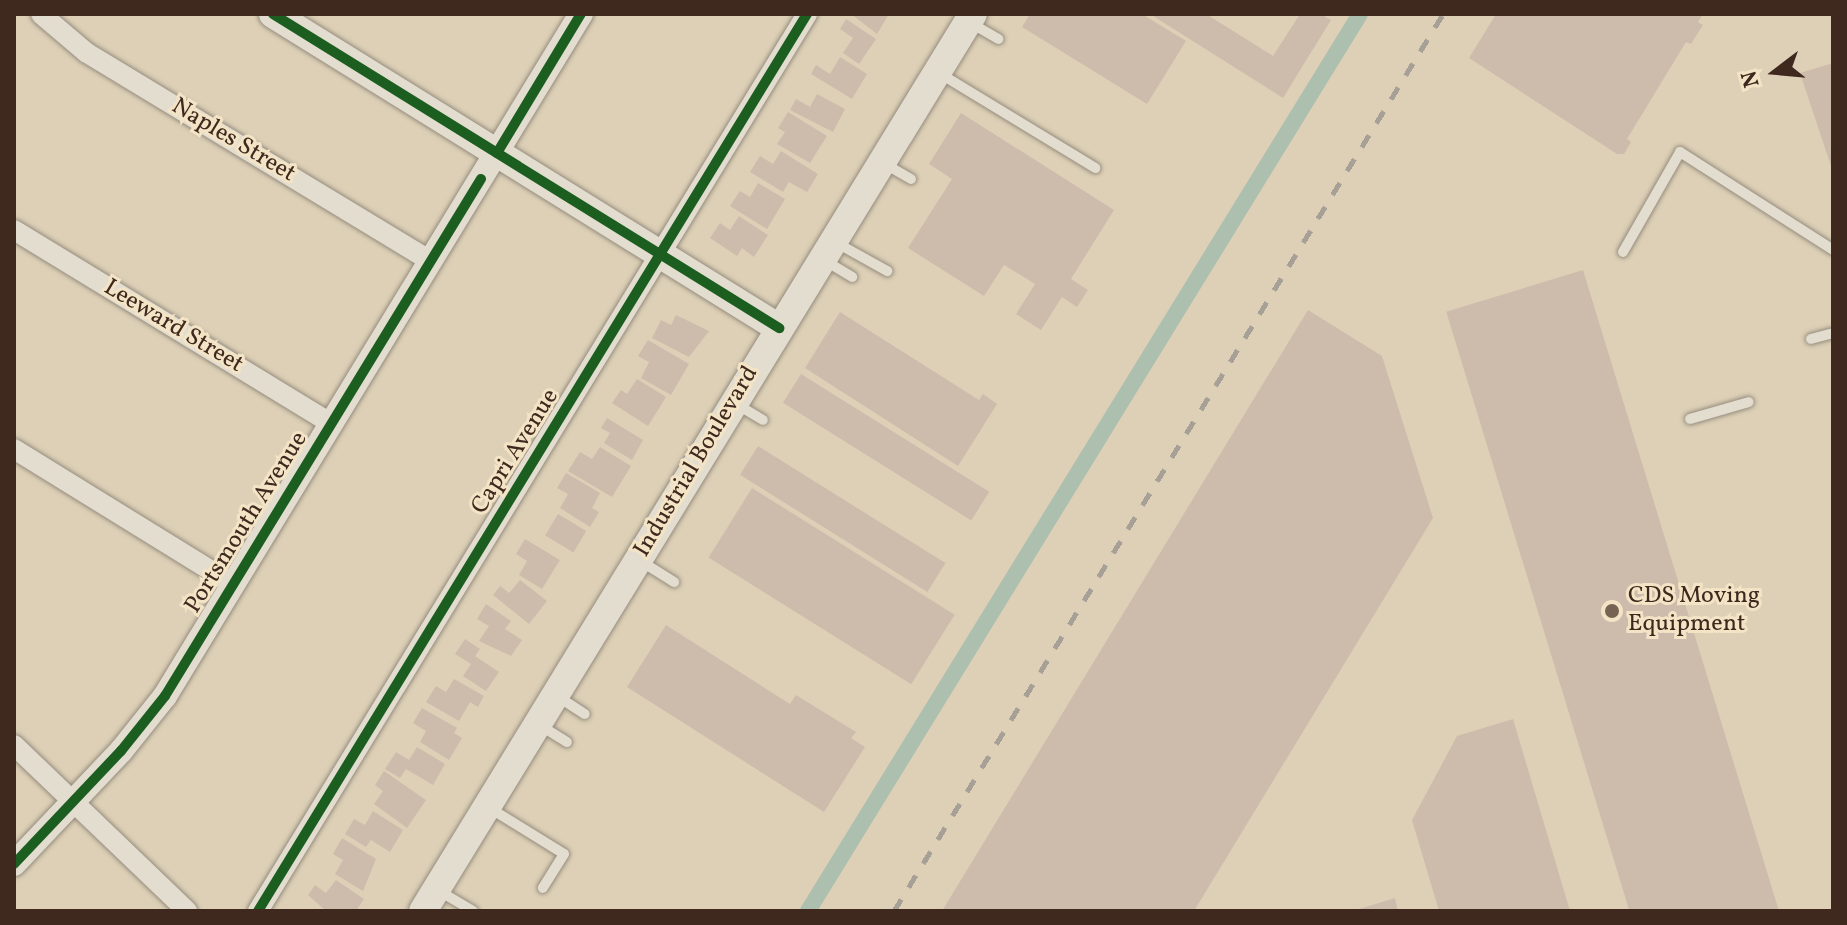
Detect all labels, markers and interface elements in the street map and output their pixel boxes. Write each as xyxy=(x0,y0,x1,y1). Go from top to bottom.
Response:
north arrow xyxy=(1735,32,1815,112)
text: N xyxy=(1734,67,1769,91)
street label: Naples Street xyxy=(166,93,300,189)
street label: Leeward Street xyxy=(98,274,248,380)
street label: Industrial Boulevard xyxy=(629,361,765,563)
street label: Capri Avenue xyxy=(466,384,566,520)
street label: Portsmouth Avenue xyxy=(180,427,314,619)
place label: CDS Moving Equipment xyxy=(1628,583,1760,639)
marker: CDS Moving Equipment xyxy=(1603,602,1621,620)

